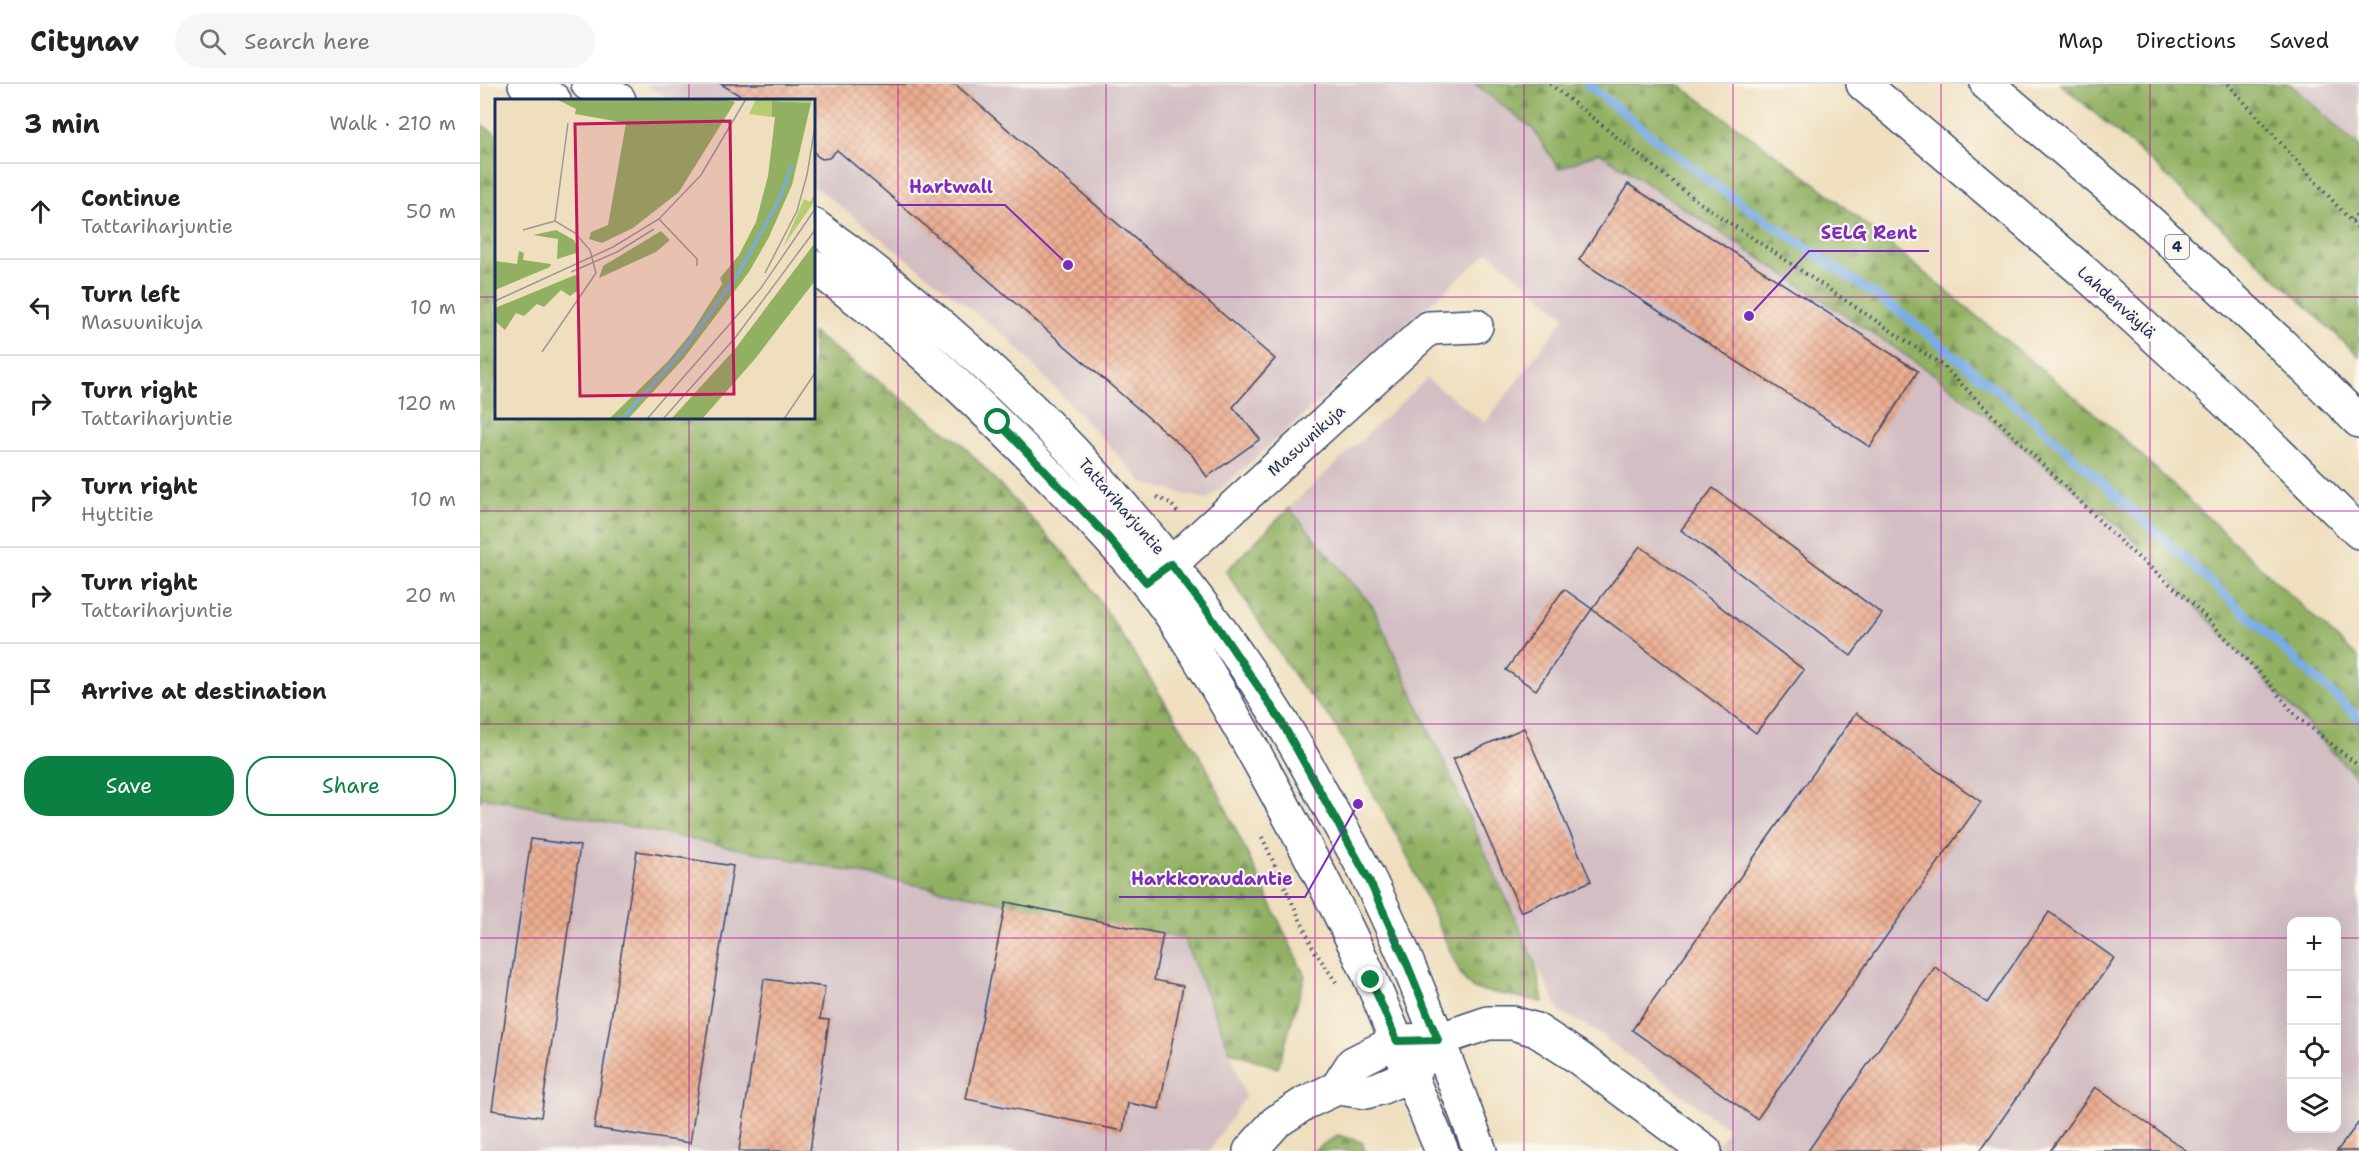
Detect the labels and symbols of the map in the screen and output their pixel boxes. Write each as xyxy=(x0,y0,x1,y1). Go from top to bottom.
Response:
inset map xyxy=(495,99,814,418)
callout: Hartwall xyxy=(897,169,1005,205)
text: Hartwall xyxy=(909,175,993,199)
callout: SELG Rent xyxy=(1809,215,1929,251)
text: SELG Rent xyxy=(1821,221,1917,245)
road number: 4 xyxy=(2165,235,2189,259)
street label: Lahdenväylä xyxy=(2073,262,2160,343)
street label: Masuunikuja xyxy=(1263,400,1350,481)
route start xyxy=(984,408,1010,434)
street label: Tattariharjuntie xyxy=(1074,454,1169,559)
callout: Harkkoraudantie xyxy=(1119,861,1305,897)
text: Harkkoraudantie xyxy=(1131,867,1293,891)
route end xyxy=(1357,966,1383,992)

